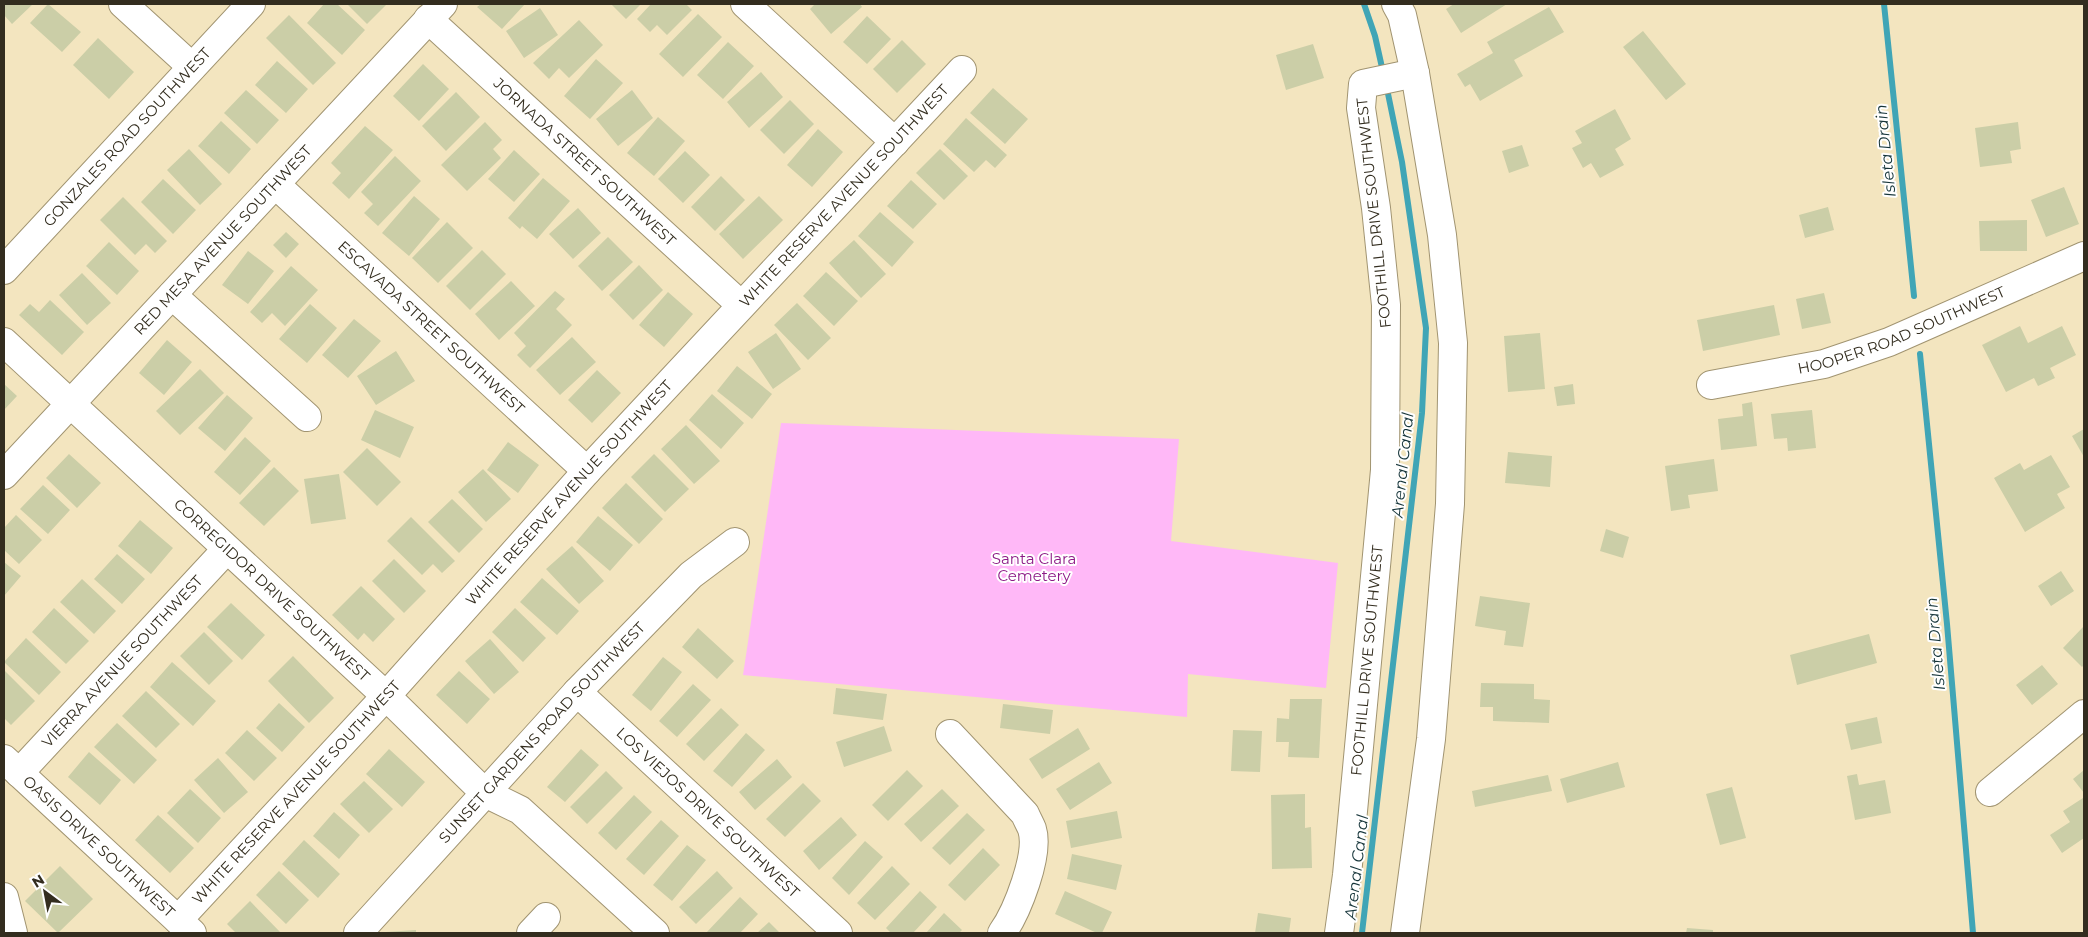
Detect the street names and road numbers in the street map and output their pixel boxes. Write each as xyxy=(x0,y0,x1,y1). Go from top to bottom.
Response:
street label: GONZALES ROAD SOUTHWEST xyxy=(39,43,215,231)
street label: JORNADA STREET SOUTHWEST xyxy=(489,73,680,250)
street label: WHITE RESERVE AVENUE SOUTHWEST xyxy=(735,80,953,311)
street label: FOOTHILL DRIVE SOUTHWEST xyxy=(1352,97,1395,329)
street label: RED MESA AVENUE SOUTHWEST xyxy=(129,141,316,339)
street label: ESCAVADA STREET SOUTHWEST xyxy=(334,237,529,418)
street label: HOOPER ROAD SOUTHWEST xyxy=(1796,282,2008,378)
street label: WHITE RESERVE AVENUE SOUTHWEST xyxy=(461,376,676,609)
street label: CORREGIDOR DRIVE SOUTHWEST xyxy=(170,494,374,685)
street label: FOOTHILL DRIVE SOUTHWEST xyxy=(1346,544,1387,777)
street label: VIERRA AVENUE SOUTHWEST xyxy=(37,571,207,751)
street label: SUNSET GARDENS ROAD SOUTHWEST xyxy=(434,618,649,847)
street label: WHITE RESERVE AVENUE SOUTHWEST xyxy=(188,676,405,908)
street label: LOS VIEJOS DRIVE SOUTHWEST xyxy=(613,723,804,902)
street label: OASIS DRIVE SOUTHWEST xyxy=(19,771,179,921)

